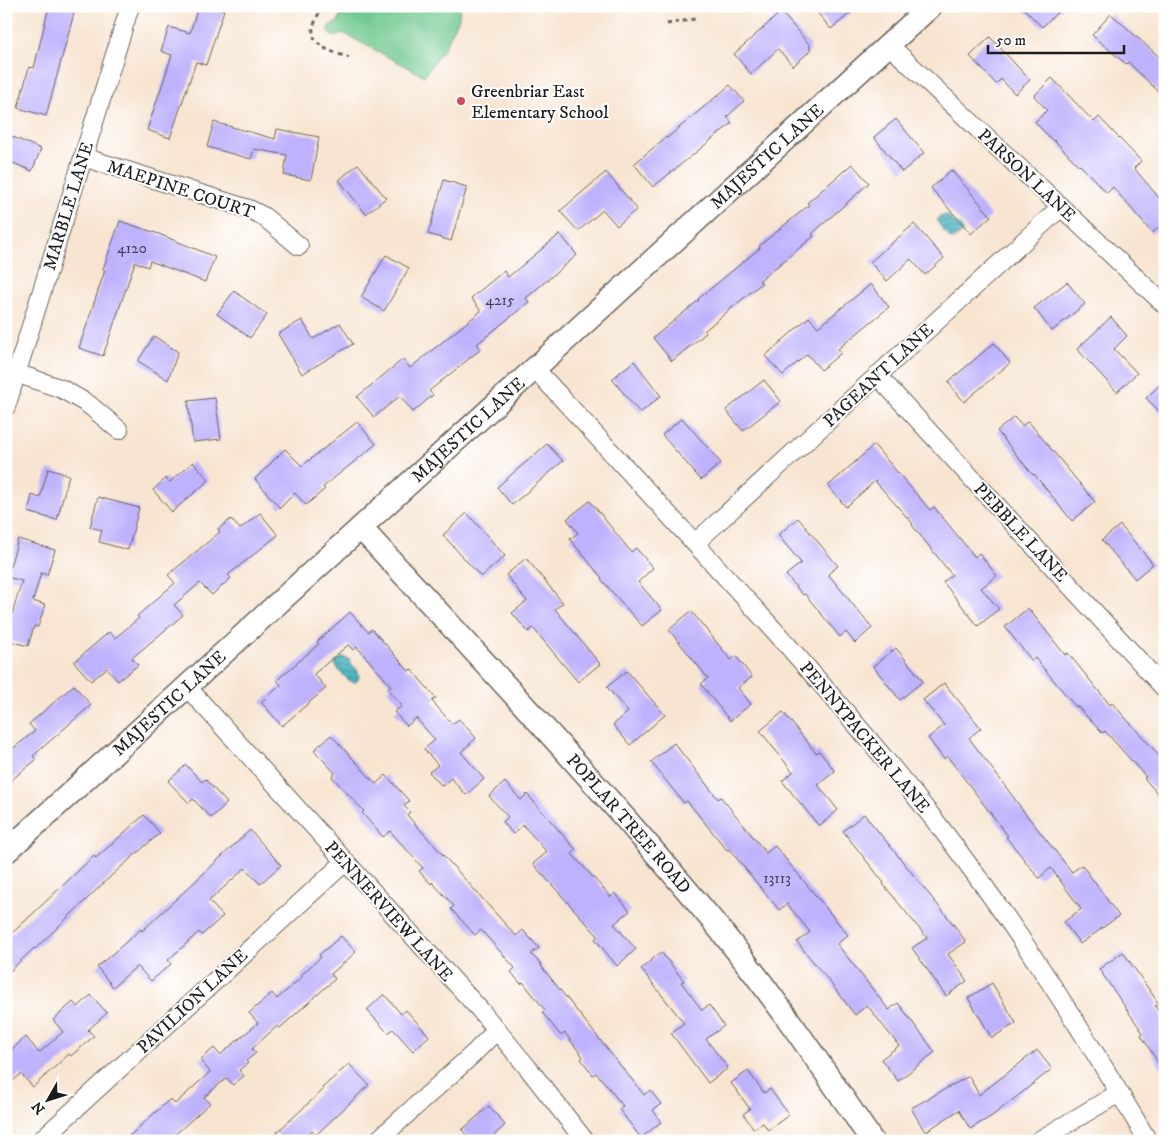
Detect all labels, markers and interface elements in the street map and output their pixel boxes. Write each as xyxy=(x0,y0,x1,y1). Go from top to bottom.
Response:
scale bar xyxy=(988,22,1125,54)
text: 50 m xyxy=(996,31,1026,50)
place label: Greenbriar East Elementary School xyxy=(471,81,609,124)
marker: Greenbriar East Elementary School xyxy=(455,95,467,107)
street label: MAJESTIC LANE xyxy=(706,99,829,214)
street label: PARSON LANE xyxy=(973,125,1080,227)
street label: MARBLE LANE xyxy=(39,139,99,273)
street label: MAEPINE COURT xyxy=(104,156,258,224)
house number: 4120 xyxy=(117,239,147,258)
house number: 4215 xyxy=(486,291,515,310)
street label: PAGEANT LANE xyxy=(819,319,939,432)
street label: MAJESTIC LANE xyxy=(407,373,530,488)
street label: PEBBLE LANE xyxy=(969,478,1072,587)
street label: MAJESTIC LANE xyxy=(108,646,231,761)
street label: PENNYPACKER LANE xyxy=(794,657,934,818)
street label: POPLAR TREE ROAD xyxy=(561,750,695,899)
street label: PENNERVIEW LANE xyxy=(319,837,457,987)
house number: 13113 xyxy=(763,869,791,888)
street label: PAVILION LANE xyxy=(133,945,253,1059)
north arrow xyxy=(22,1074,72,1124)
text: N xyxy=(28,1097,49,1118)

